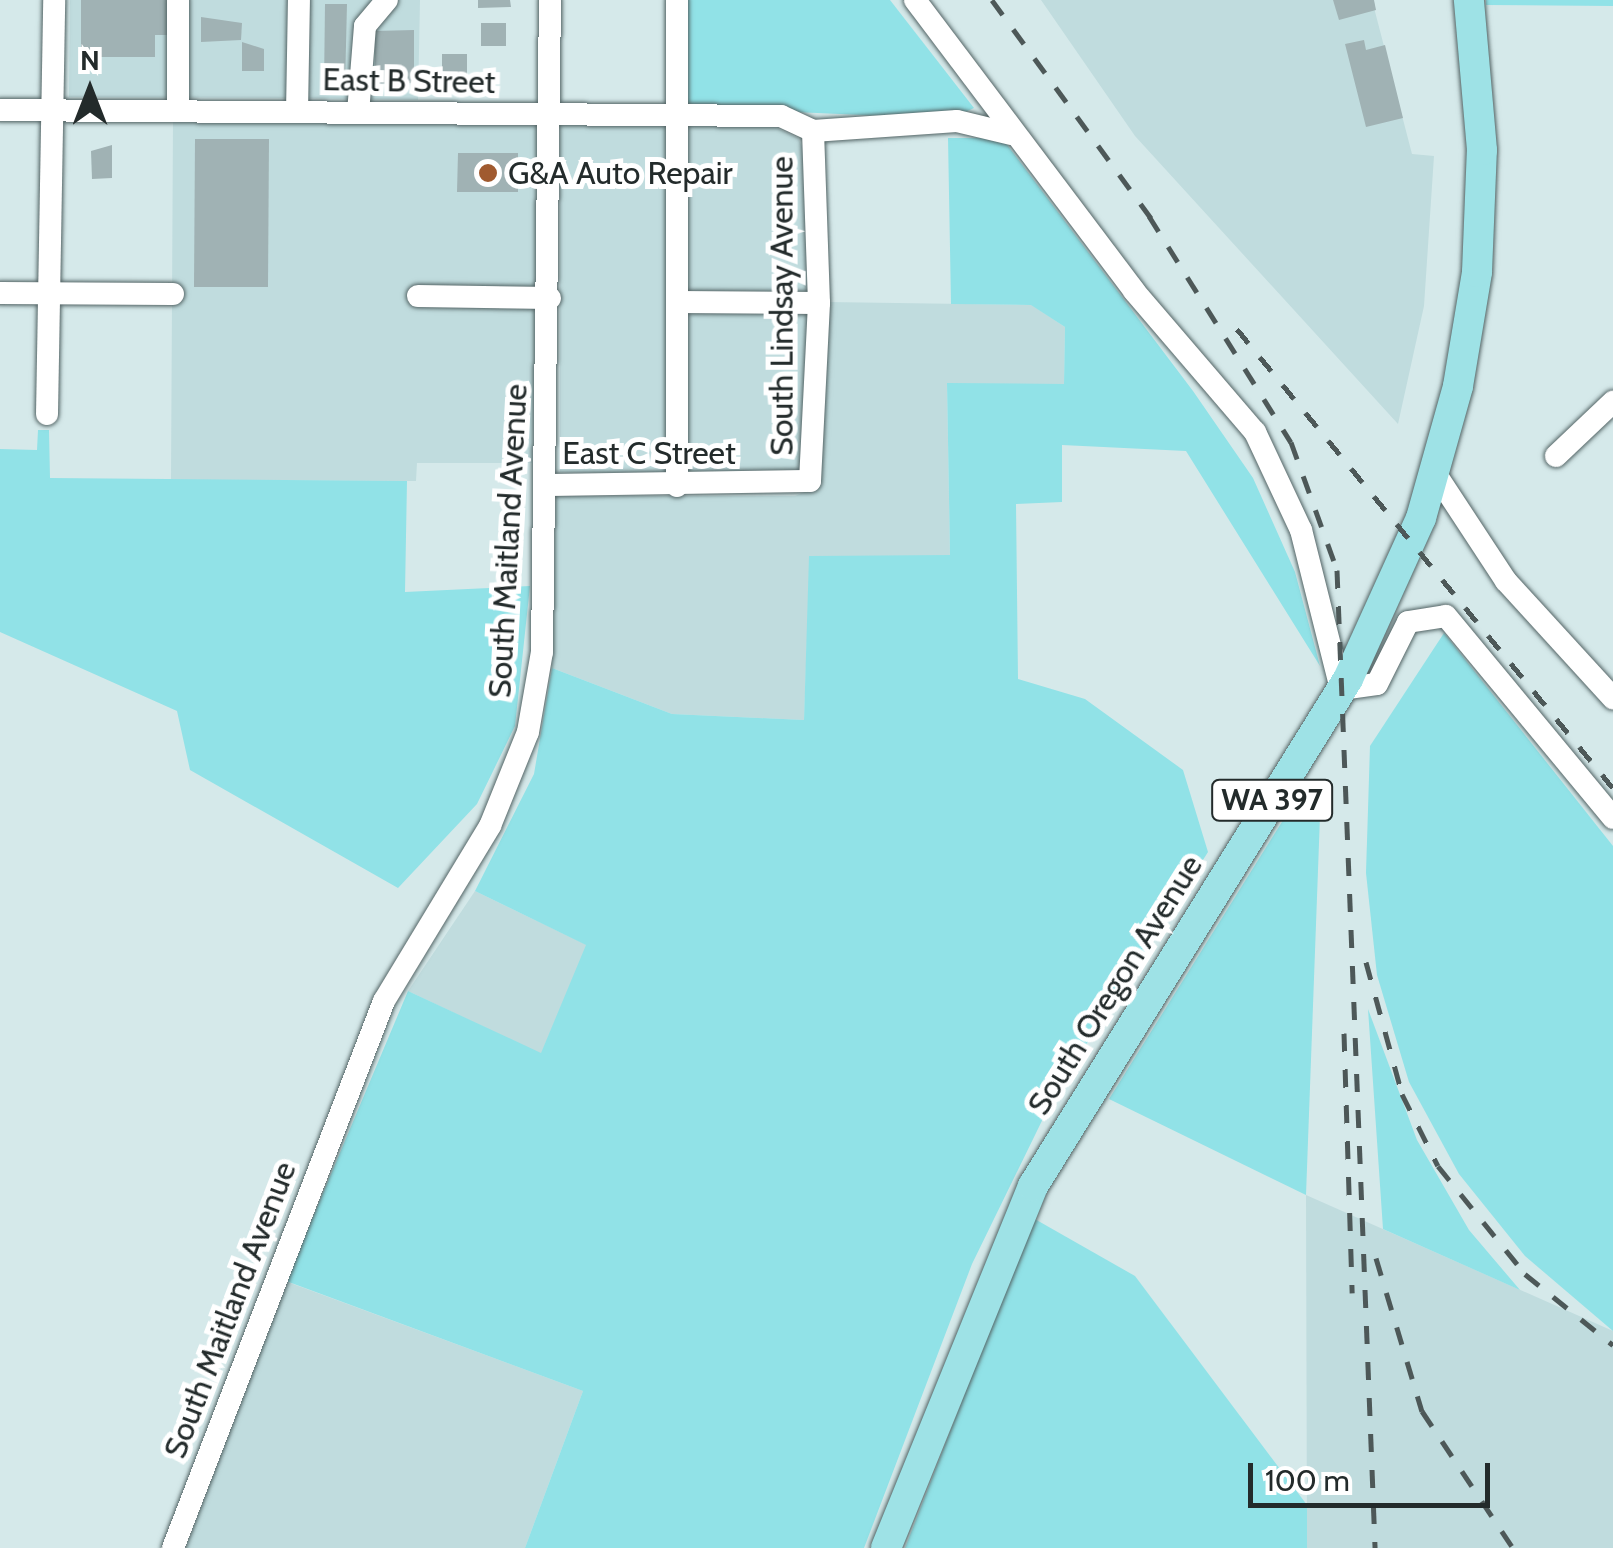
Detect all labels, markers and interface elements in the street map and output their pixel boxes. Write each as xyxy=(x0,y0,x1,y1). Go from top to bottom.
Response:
north arrow xyxy=(40,40,140,140)
text: N xyxy=(80,43,100,77)
street label: East B Street xyxy=(322,60,496,102)
place label: G&A Auto Repair xyxy=(508,154,733,192)
street label: South Lindsay Avenue xyxy=(763,156,801,456)
marker: G&A Auto Repair xyxy=(477,162,499,184)
street label: South Maitland Avenue xyxy=(481,383,535,699)
street label: East C Street xyxy=(562,434,736,472)
road number: WA 397 xyxy=(1210,775,1334,825)
street label: South Oregon Avenue xyxy=(1020,848,1210,1122)
street label: South Maitland Avenue xyxy=(156,1156,304,1464)
scale bar xyxy=(1253,1443,1496,1505)
text: 100 m xyxy=(1265,1462,1350,1499)

